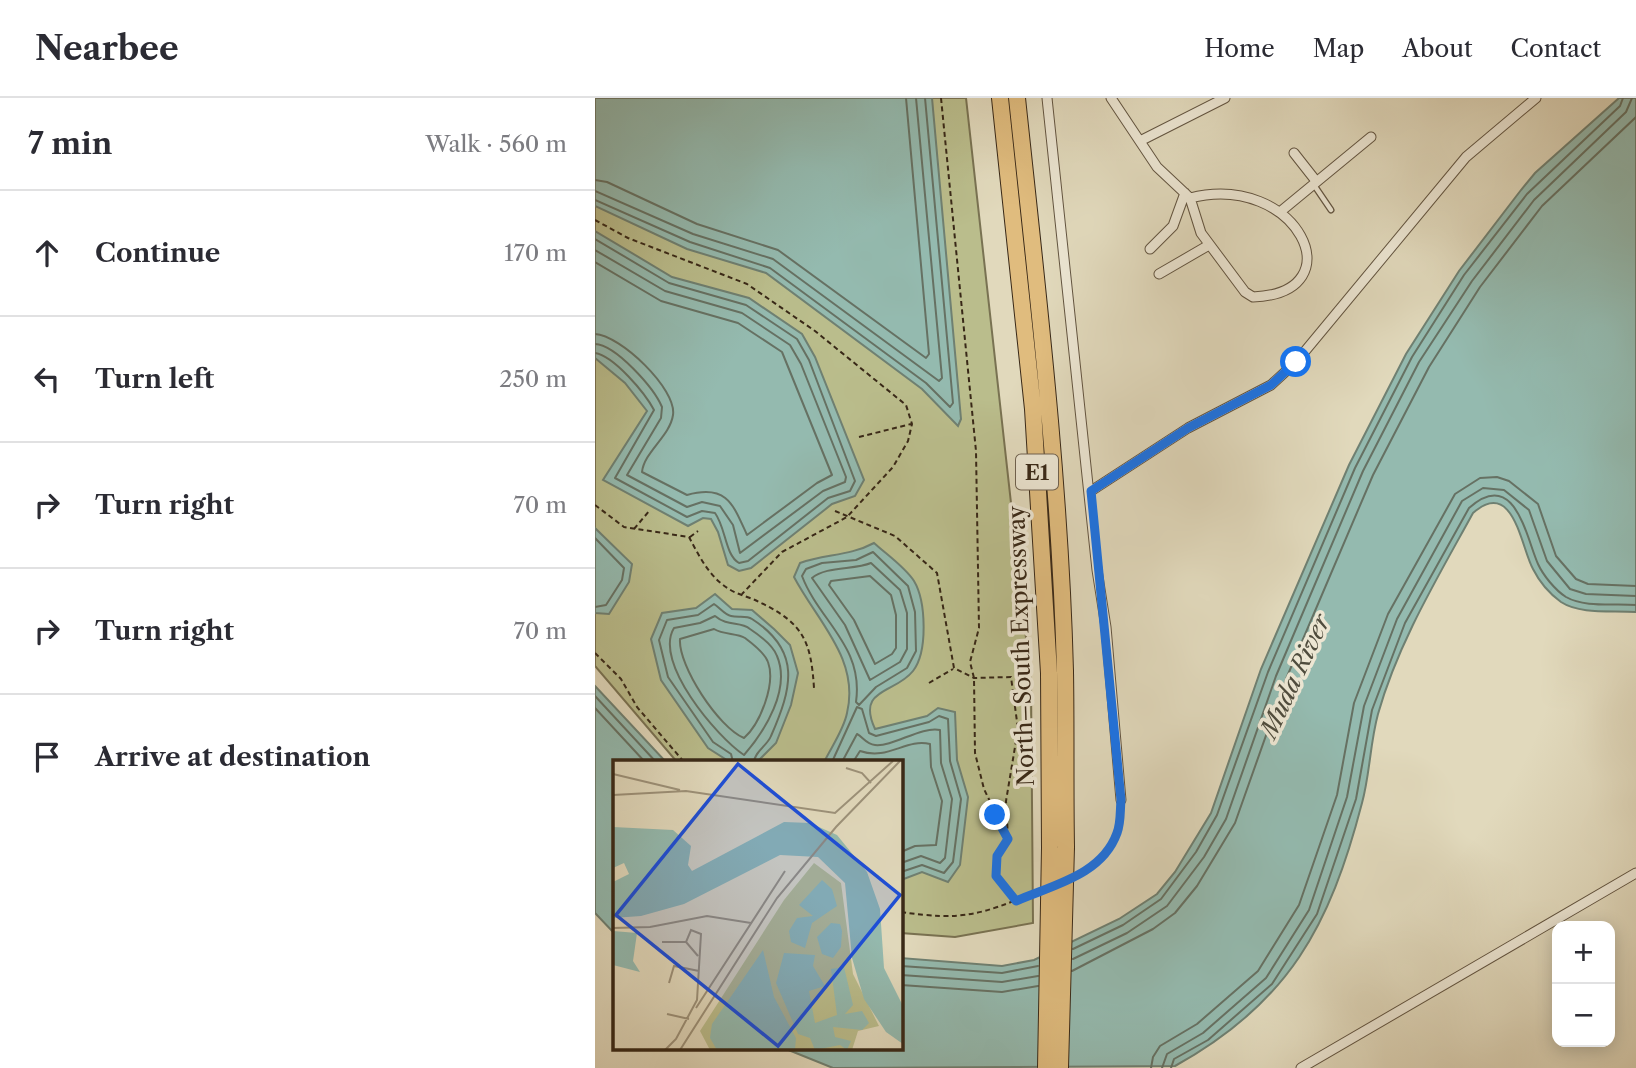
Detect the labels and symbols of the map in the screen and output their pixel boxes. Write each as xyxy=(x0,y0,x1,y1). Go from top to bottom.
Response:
route start xyxy=(1280,346,1311,377)
road number: E1 xyxy=(1016,454,1058,490)
street label: North–South Expressway xyxy=(1002,505,1040,787)
water label: Muda River xyxy=(1253,608,1337,745)
inset map xyxy=(613,760,903,1051)
route end xyxy=(979,799,1010,830)

